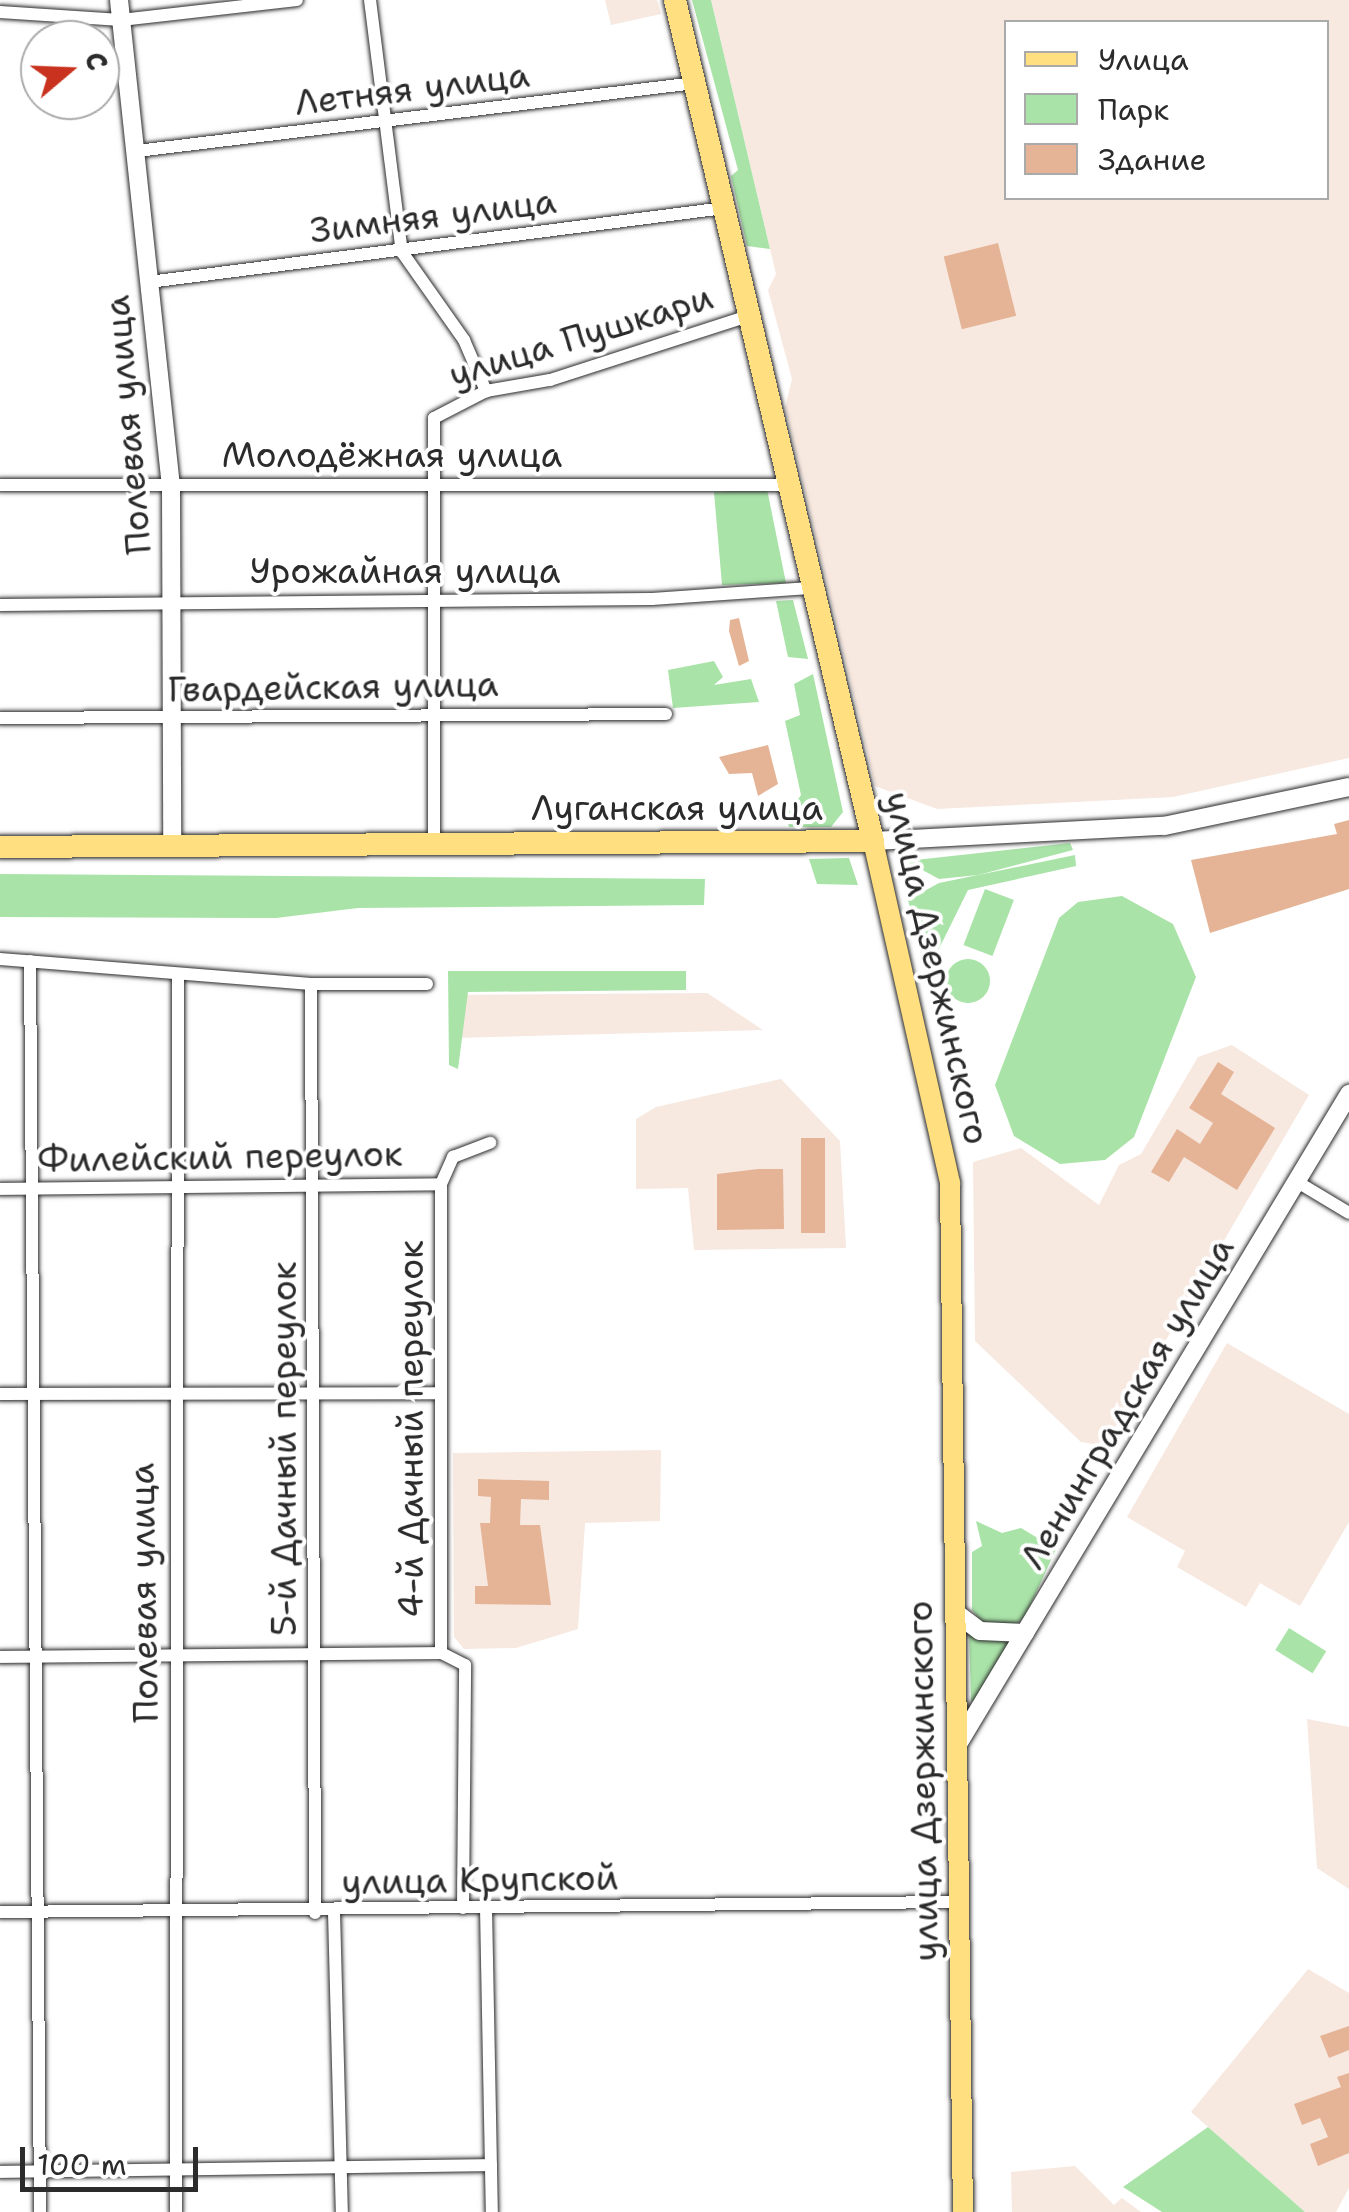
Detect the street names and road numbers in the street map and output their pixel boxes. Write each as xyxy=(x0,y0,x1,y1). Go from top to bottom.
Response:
street label: Летняя улица xyxy=(292,54,532,124)
street label: Зимняя улица xyxy=(308,180,558,252)
street label: улица Пушкари xyxy=(444,276,718,396)
street label: Полевая улица xyxy=(96,294,160,556)
street label: Молодёжная улица xyxy=(222,434,562,476)
street label: Урожайная улица xyxy=(250,550,560,592)
street label: Гвардейская улица xyxy=(167,663,499,711)
street label: Луганская улица xyxy=(531,787,823,829)
street label: улица Дзержинского xyxy=(876,787,998,1149)
street label: Филейский переулок xyxy=(37,1133,403,1181)
street label: Ленинградская улица xyxy=(1011,1230,1243,1576)
street label: 4-й Дачный переулок xyxy=(390,1240,432,1618)
street label: 5-й Дачный переулок xyxy=(263,1262,305,1636)
street label: Полевая улица xyxy=(121,1463,167,1723)
street label: улица Дзержинского xyxy=(899,1600,947,1962)
street label: улица Крупской xyxy=(341,1857,619,1903)

